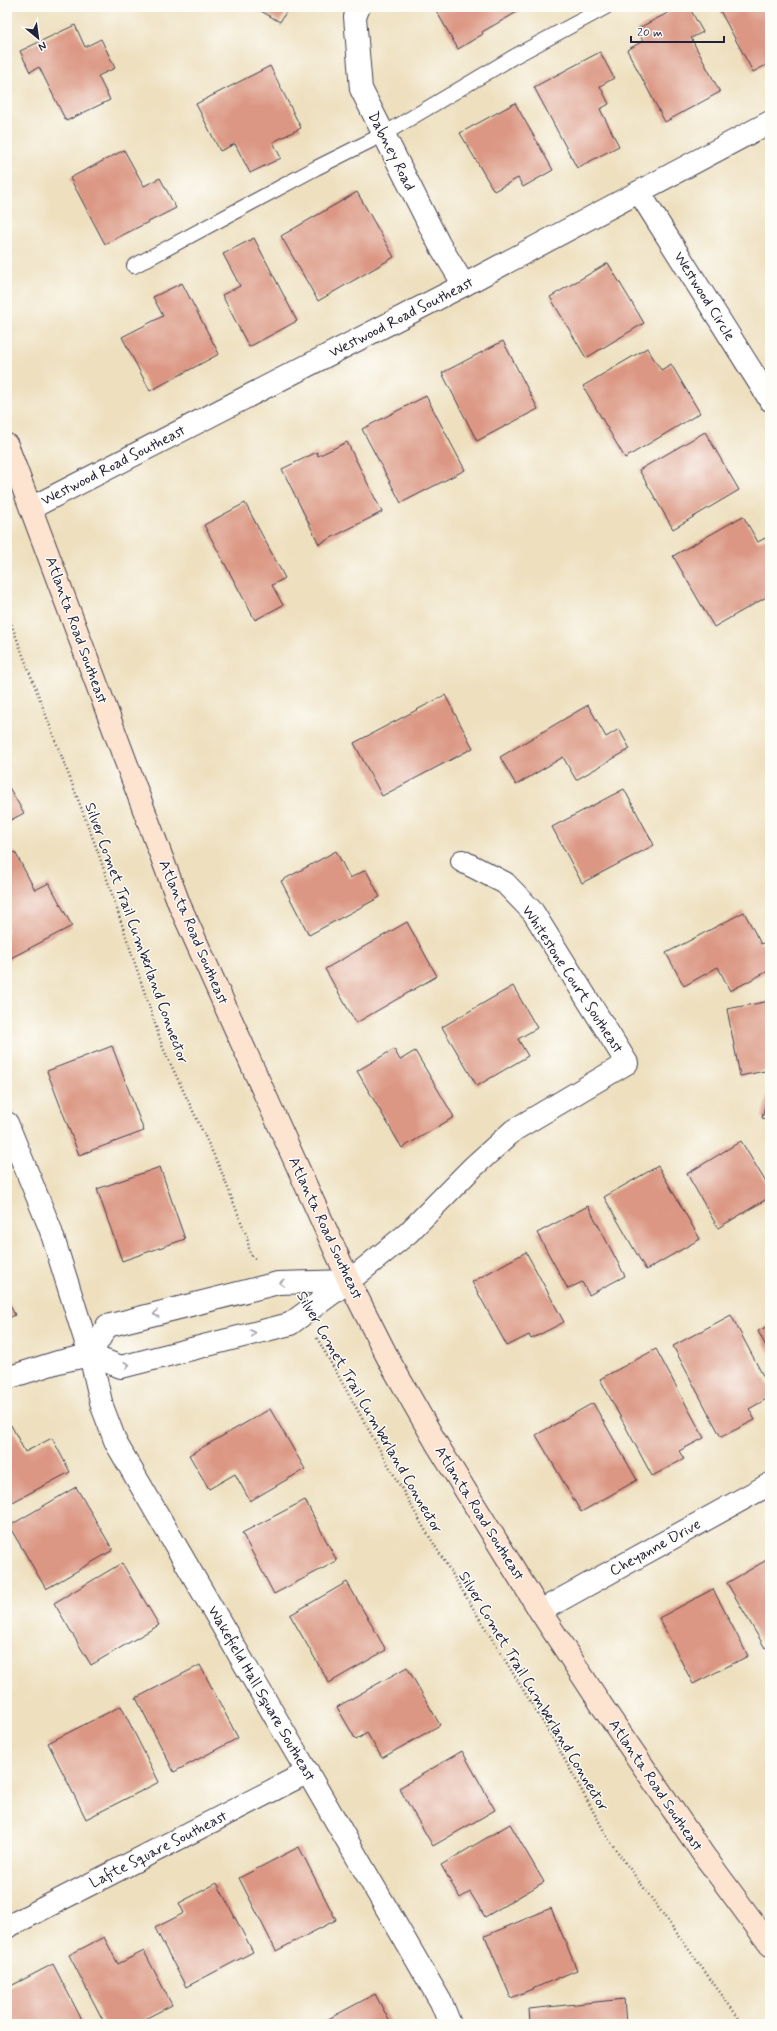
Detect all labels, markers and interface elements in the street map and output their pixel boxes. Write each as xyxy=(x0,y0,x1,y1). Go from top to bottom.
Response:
north arrow xyxy=(18,18,58,58)
scale bar xyxy=(631,18,724,44)
text: 20 m xyxy=(637,25,663,41)
text: N xyxy=(36,38,49,54)
street label: Dabney Road xyxy=(363,108,420,194)
street label: Westwood Circle xyxy=(669,248,740,345)
street label: Westwood Road Southeast xyxy=(326,273,478,363)
street label: Westwood Road Southeast xyxy=(38,421,190,511)
street label: Atlanta Road Southeast xyxy=(40,554,112,707)
street label: Silver Comet Trail Cumberland Connector xyxy=(79,800,193,1067)
street label: Atlanta Road Southeast xyxy=(154,857,233,1008)
street label: Whitestone Court Southeast xyxy=(517,902,628,1058)
street label: Atlanta Road Southeast xyxy=(283,1154,367,1303)
one-way arrow xyxy=(279,1278,285,1287)
street label: Silver Comet Trail Cumberland Connector xyxy=(291,1288,447,1537)
one-way arrow xyxy=(153,1309,159,1317)
one-way arrow xyxy=(250,1330,256,1338)
one-way arrow xyxy=(124,1362,130,1370)
street label: Atlanta Road Southeast xyxy=(430,1442,529,1585)
street label: Cheyanne Drive xyxy=(606,1514,705,1581)
street label: Silver Comet Trail Cumberland Connector xyxy=(453,1568,613,1815)
street label: Wakefield Hall Square Southeast xyxy=(203,1602,320,1785)
street label: Atlanta Road Southeast xyxy=(604,1716,707,1856)
street label: Lafite Square Southeast xyxy=(86,1806,231,1893)

